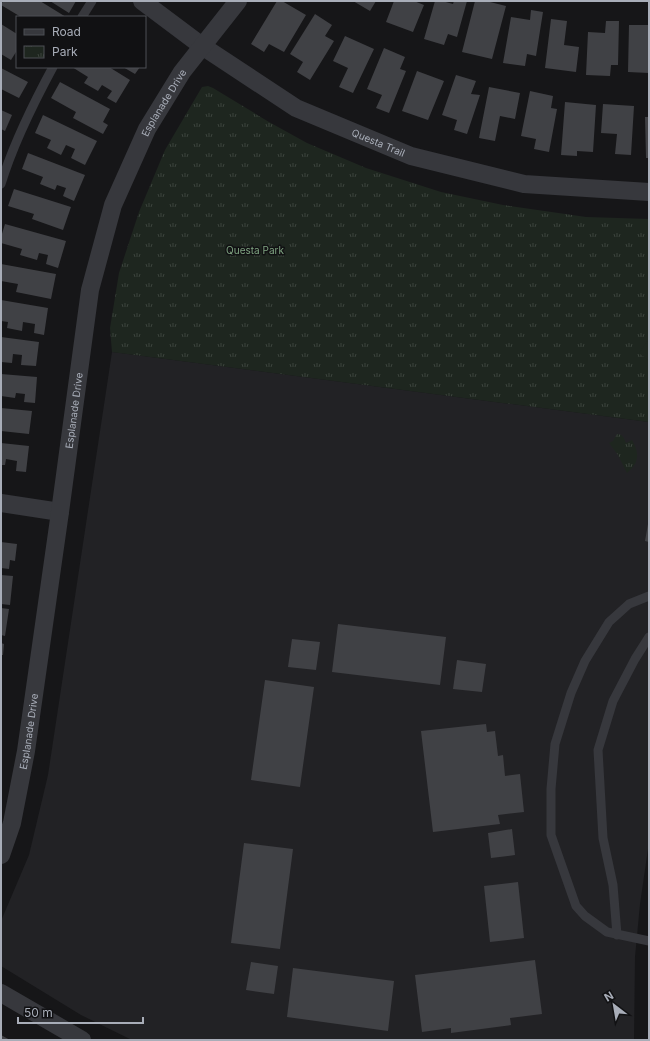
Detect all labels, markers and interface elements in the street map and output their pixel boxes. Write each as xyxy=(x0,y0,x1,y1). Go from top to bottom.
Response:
legend xyxy=(16,16,146,68)
text: Road xyxy=(52,24,81,39)
text: Park xyxy=(52,44,78,59)
street label: Esplanade Drive xyxy=(139,67,189,138)
street label: Questa Trail xyxy=(350,126,407,159)
park label: Questa Park xyxy=(226,244,284,256)
street label: Esplanade Drive xyxy=(63,372,85,449)
street label: Esplanade Drive xyxy=(17,692,40,770)
north arrow xyxy=(594,985,634,1025)
text: N xyxy=(602,988,616,1005)
scale bar xyxy=(18,999,143,1025)
text: 50 m xyxy=(24,1005,53,1020)

